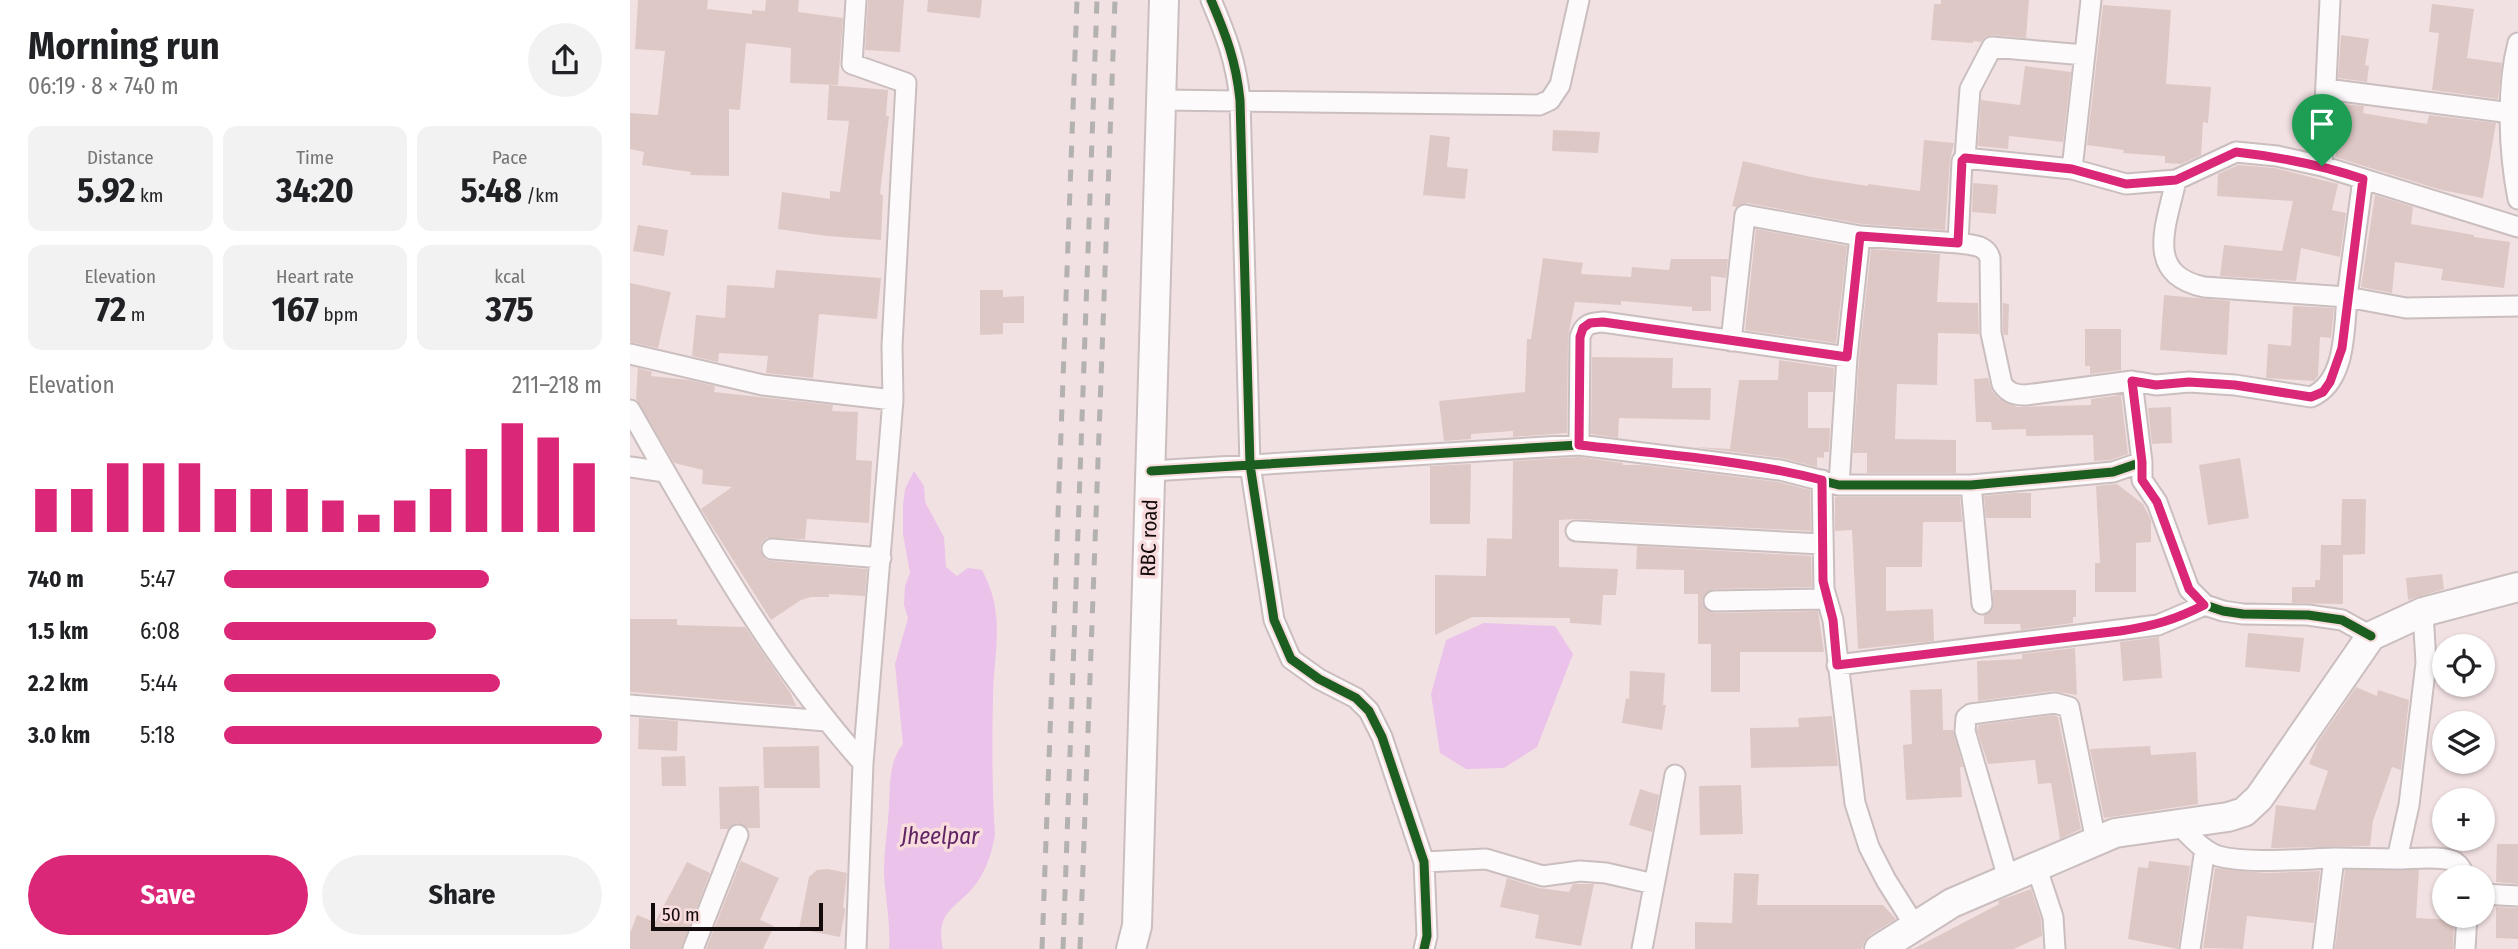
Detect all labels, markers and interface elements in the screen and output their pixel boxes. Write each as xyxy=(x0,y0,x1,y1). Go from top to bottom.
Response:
text: Morning run xyxy=(28,23,220,69)
button: share xyxy=(528,23,602,97)
text: 06:19 · 8 × 740 m xyxy=(28,72,179,100)
pin xyxy=(2292,94,2352,166)
icon: arrive xyxy=(2303,105,2341,143)
text: Distance xyxy=(87,146,154,169)
text: Time xyxy=(296,146,334,169)
text: Pace xyxy=(492,146,527,169)
text: 5.92 xyxy=(77,169,135,211)
text: 34:20 xyxy=(276,169,354,211)
text: 5:48 xyxy=(461,169,522,211)
text: km xyxy=(135,184,163,207)
text: /km xyxy=(522,184,559,207)
text: Elevation xyxy=(85,265,156,288)
text: Heart rate xyxy=(276,265,354,288)
text: kcal xyxy=(494,265,525,288)
text: 72 xyxy=(95,288,126,330)
text: 167 xyxy=(272,288,319,330)
text: 375 xyxy=(486,288,534,330)
text: m xyxy=(126,303,145,326)
text: bpm xyxy=(319,303,358,326)
text: Elevation xyxy=(28,371,115,399)
text: 211–218 m xyxy=(512,371,602,399)
street label: RBC road xyxy=(1135,499,1163,577)
text: 740 m xyxy=(28,565,84,593)
text: 5:47 xyxy=(140,565,175,593)
text: 1.5 km xyxy=(28,617,89,645)
text: 6:08 xyxy=(140,617,180,645)
map controls xyxy=(2432,634,2495,928)
button: locate xyxy=(2432,634,2495,697)
text: 2.2 km xyxy=(28,669,89,697)
text: 5:44 xyxy=(140,669,178,697)
button: layers xyxy=(2432,711,2495,774)
text: 3.0 km xyxy=(28,721,90,749)
text: 5:18 xyxy=(140,721,175,749)
button: + xyxy=(2432,788,2495,851)
water label: Jheelpar xyxy=(899,822,980,850)
button: Save xyxy=(28,855,308,935)
button: Share xyxy=(322,855,602,935)
button: − xyxy=(2432,865,2495,928)
scale bar xyxy=(651,900,822,932)
text: 50 m xyxy=(662,903,700,926)

